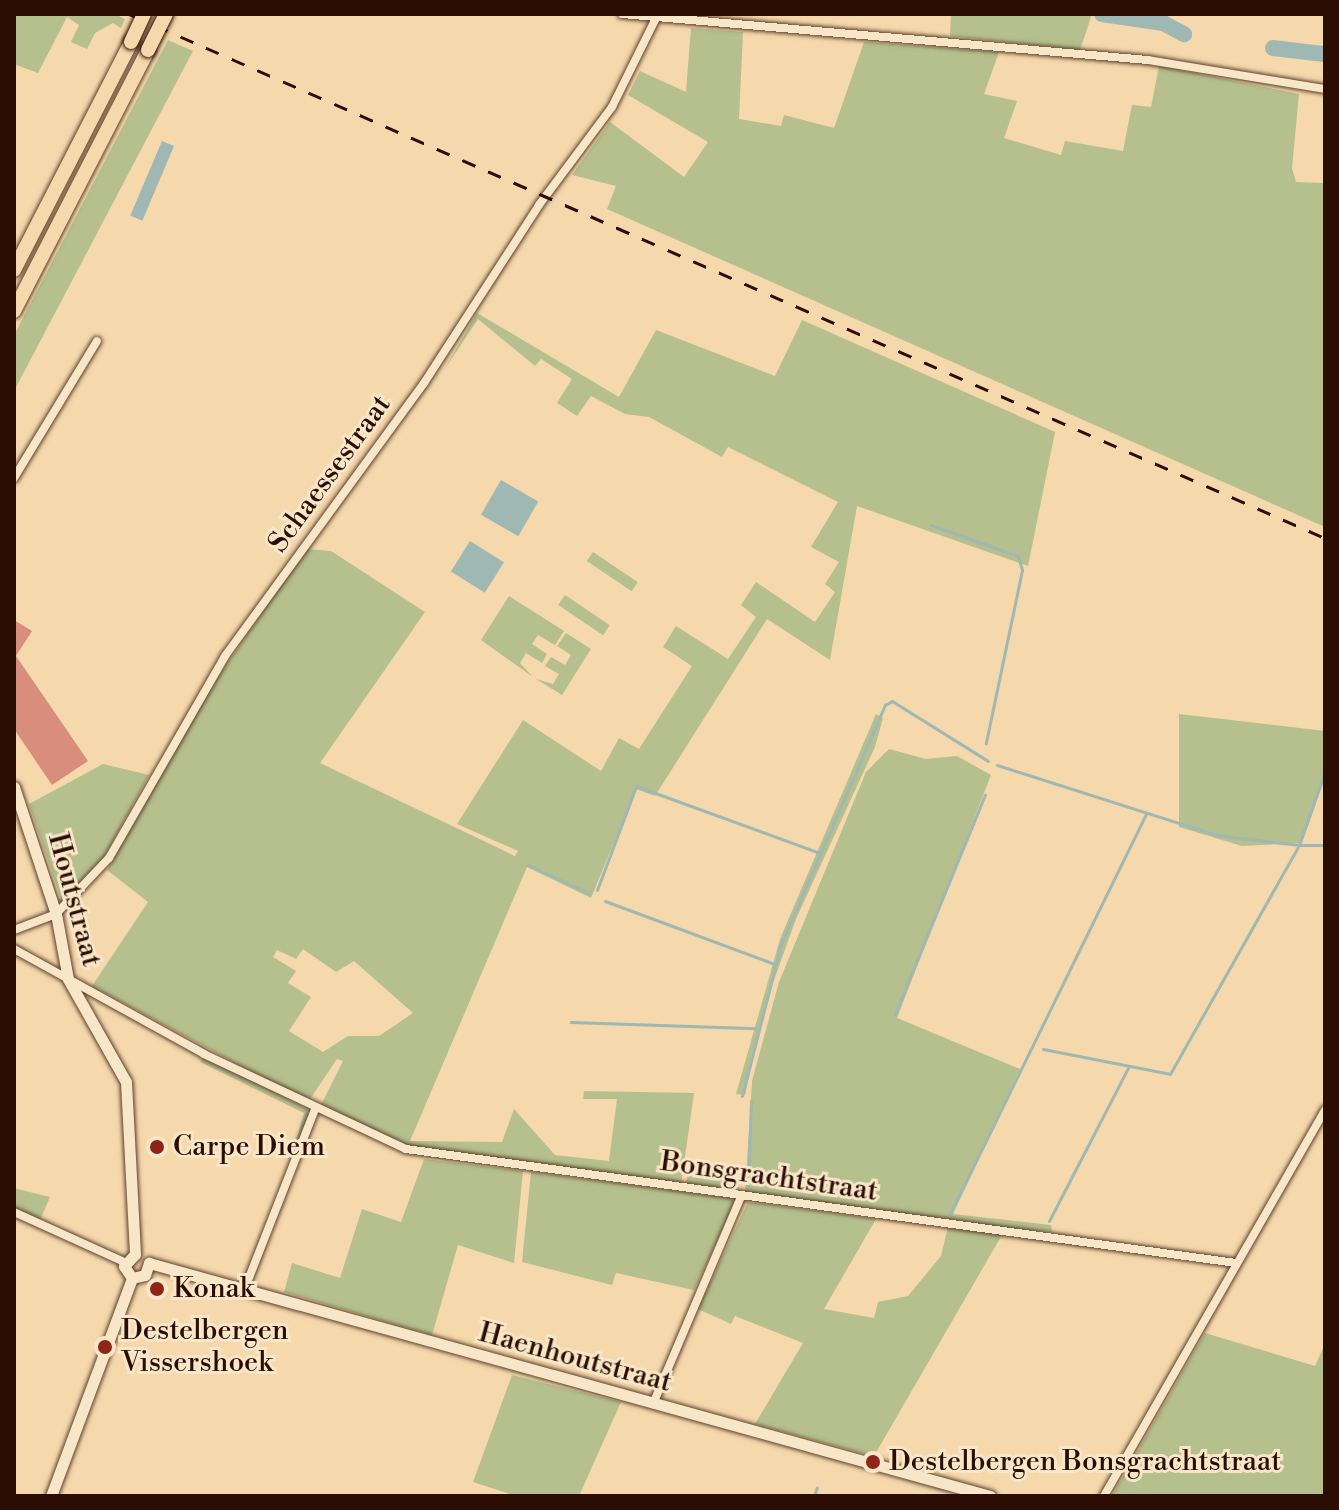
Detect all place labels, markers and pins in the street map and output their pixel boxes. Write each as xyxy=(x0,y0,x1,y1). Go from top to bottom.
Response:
place label: Carpe Diem xyxy=(173,1130,325,1164)
marker: Carpe Diem xyxy=(148,1138,166,1156)
place label: Konak xyxy=(173,1272,254,1306)
marker: Konak xyxy=(148,1280,166,1298)
place label: Destelbergen Vissershoek xyxy=(121,1314,288,1380)
marker: Destelbergen Vissershoek xyxy=(96,1338,114,1356)
place label: Destelbergen Bonsgrachtstraat xyxy=(889,1445,1281,1479)
marker: Destelbergen Bonsgrachtstraat xyxy=(864,1453,882,1471)

